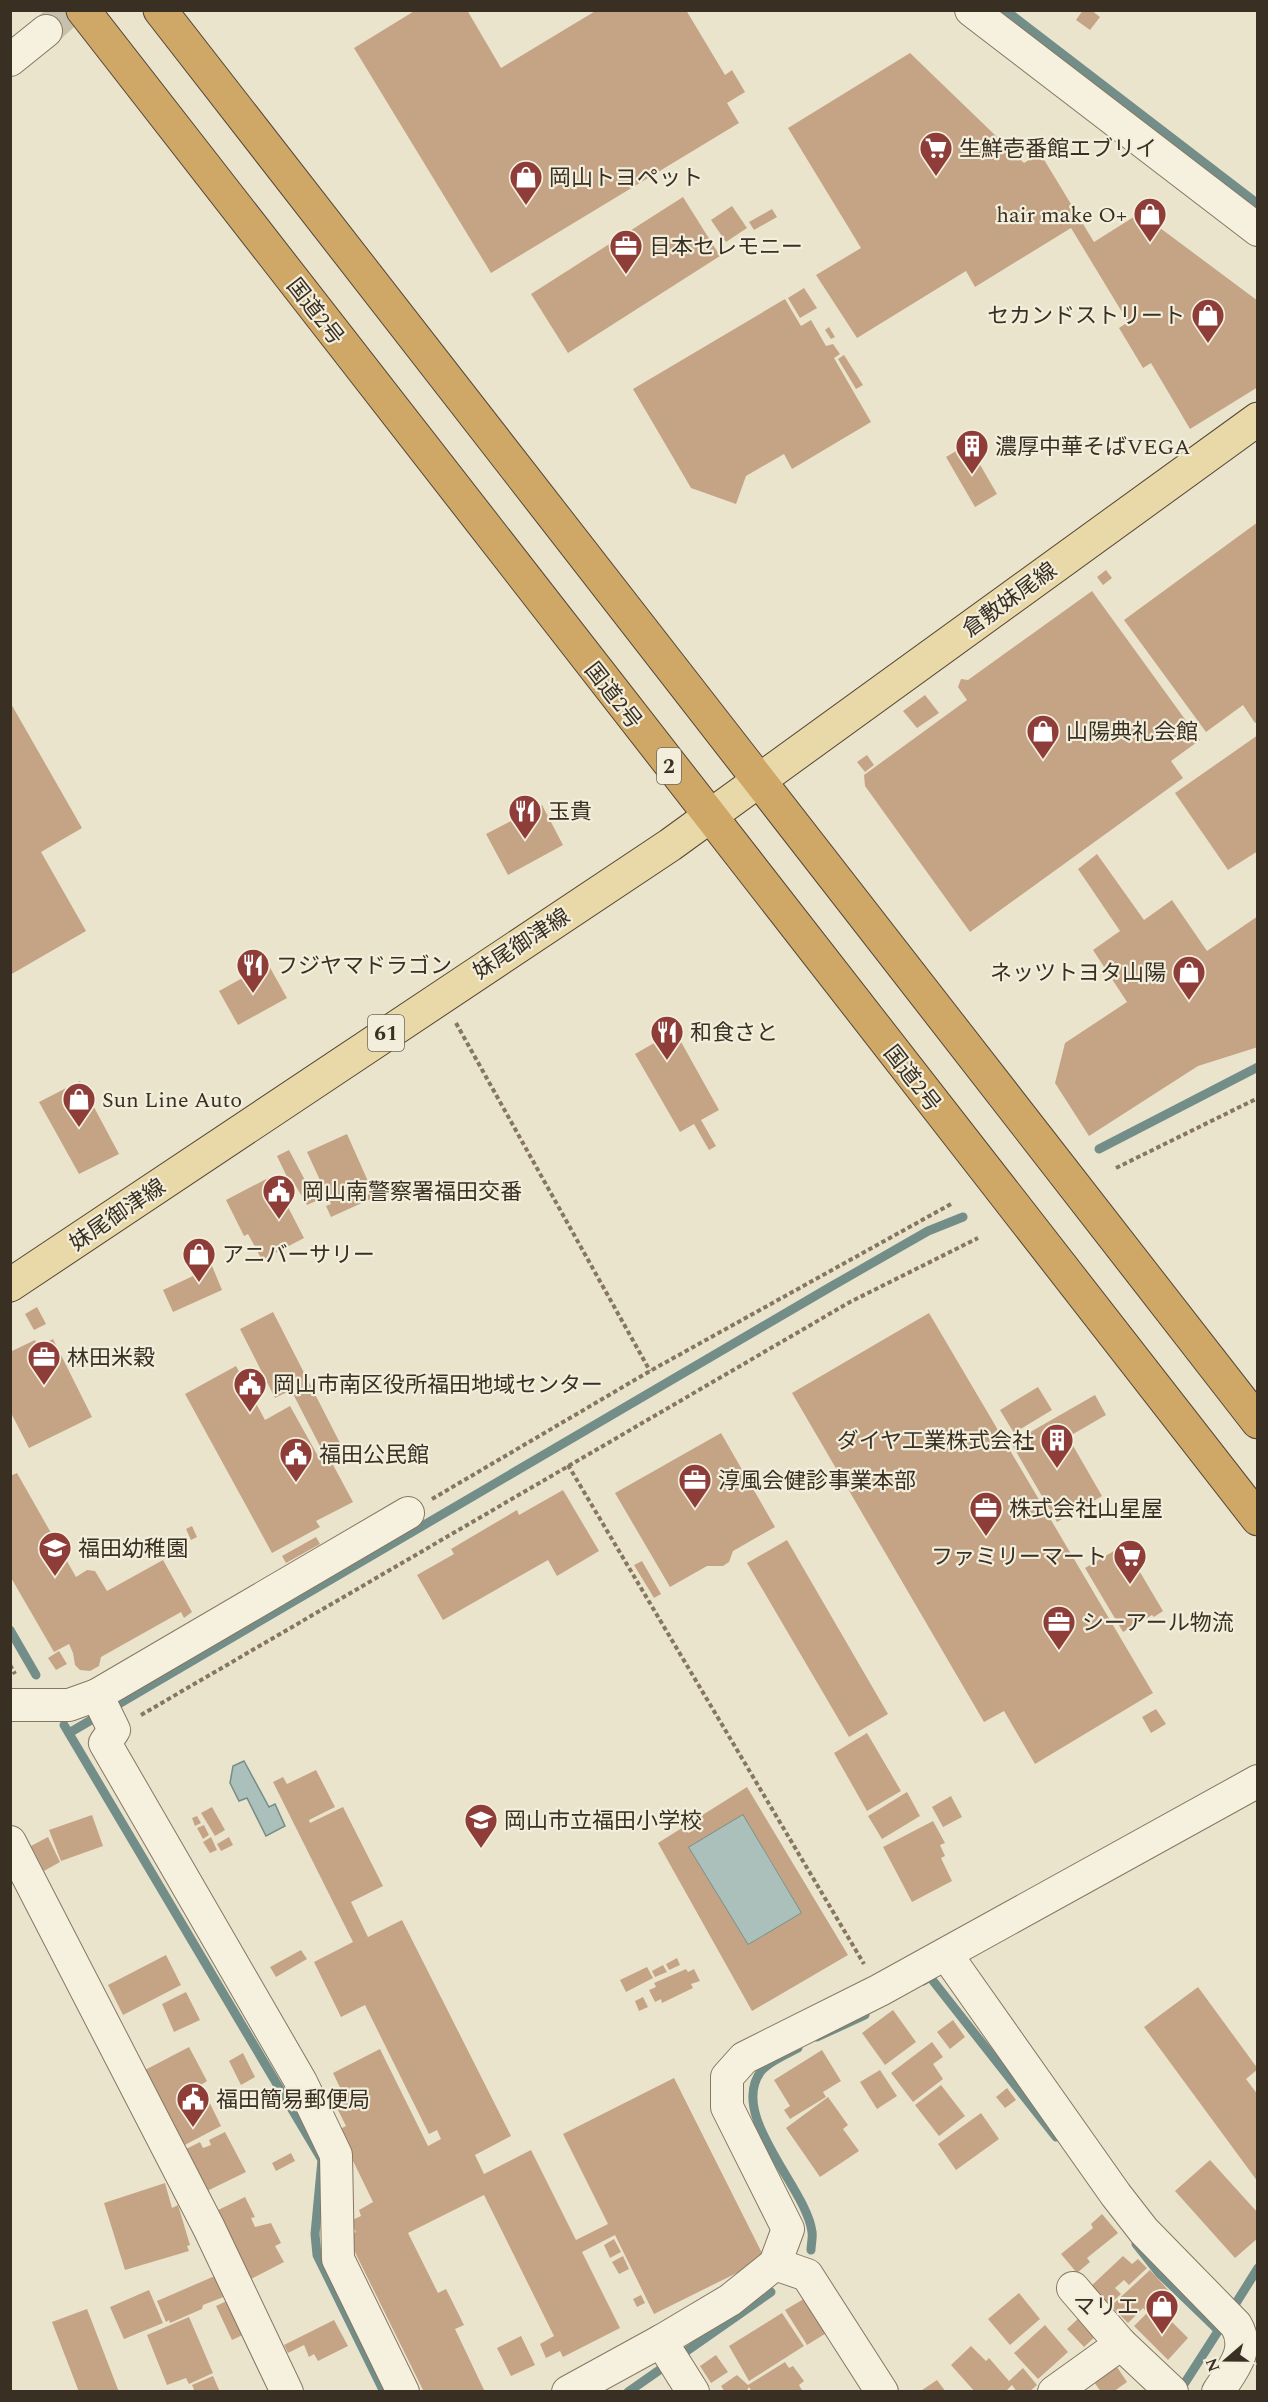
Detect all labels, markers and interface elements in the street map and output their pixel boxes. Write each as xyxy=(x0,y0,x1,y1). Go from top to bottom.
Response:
supermarket icon: 生鮮壱番館エブリイ xyxy=(918,130,954,177)
place label: 生鮮壱番館エブリイ xyxy=(959,133,1157,166)
shop icon: 岡山トヨペット xyxy=(508,159,544,206)
place label: 岡山トヨペット xyxy=(549,162,703,195)
shop icon: hair make O+ xyxy=(1132,196,1168,243)
place label: hair make O+ xyxy=(996,199,1127,232)
office icon: 日本セレモニー xyxy=(608,228,644,275)
place label: 日本セレモニー xyxy=(649,231,803,264)
street label: 国道2号 xyxy=(278,271,352,352)
shop icon: セカンドストリート xyxy=(1190,297,1226,344)
place label: セカンドストリート xyxy=(987,300,1185,333)
building icon: 濃厚中華そばVEGA xyxy=(954,428,990,475)
place label: 濃厚中華そばVEGA xyxy=(995,431,1191,464)
street label: 倉敷妹尾線 xyxy=(956,555,1064,646)
street label: 国道2号 xyxy=(576,655,650,736)
shop icon: 山陽典礼会館 xyxy=(1025,713,1061,760)
place label: 山陽典礼会館 xyxy=(1066,716,1198,749)
road number: 2 xyxy=(657,748,681,784)
restaurant icon: 玉貴 xyxy=(507,793,543,840)
place label: 玉貴 xyxy=(548,796,592,829)
street label: 妹尾御津線 xyxy=(467,900,577,988)
restaurant icon: フジヤマドラゴン xyxy=(235,947,271,994)
place label: フジヤマドラゴン xyxy=(276,950,452,983)
shop icon: ネッツトヨタ山陽 xyxy=(1171,954,1207,1001)
place label: ネッツトヨタ山陽 xyxy=(990,957,1166,990)
restaurant icon: 和食さと xyxy=(649,1014,685,1061)
road number: 61 xyxy=(368,1015,404,1051)
place label: 和食さと xyxy=(690,1017,778,1050)
street label: 国道2号 xyxy=(875,1038,949,1119)
shop icon: Sun Line Auto xyxy=(61,1081,97,1128)
place label: Sun Line Auto xyxy=(102,1084,242,1117)
street label: 妹尾御津線 xyxy=(63,1171,173,1260)
public building icon: 岡山南警察署福田交番 xyxy=(261,1173,297,1220)
place label: 岡山南警察署福田交番 xyxy=(302,1176,522,1209)
shop icon: アニバーサリー xyxy=(181,1236,217,1283)
place label: アニバーサリー xyxy=(222,1239,375,1272)
office icon: 林田米穀 xyxy=(26,1339,62,1386)
place label: 林田米穀 xyxy=(67,1342,155,1375)
public building icon: 岡山市南区役所福田地域センター xyxy=(232,1366,268,1413)
place label: 岡山市南区役所福田地域センター xyxy=(273,1369,603,1402)
building icon: ダイヤ工業株式会社 xyxy=(1039,1422,1075,1469)
place label: ダイヤ工業株式会社 xyxy=(837,1425,1034,1458)
public building icon: 福田公民館 xyxy=(278,1436,314,1483)
place label: 福田公民館 xyxy=(319,1439,429,1472)
office icon: 淳風会健診事業本部 xyxy=(677,1462,713,1509)
place label: 淳風会健診事業本部 xyxy=(718,1465,916,1498)
office icon: 株式会社山星屋 xyxy=(968,1490,1004,1537)
place label: 株式会社山星屋 xyxy=(1009,1493,1163,1526)
school or university icon: 福田幼稚園 xyxy=(37,1530,73,1577)
place label: 福田幼稚園 xyxy=(78,1533,188,1566)
supermarket icon: ファミリーマート xyxy=(1112,1538,1148,1585)
place label: ファミリーマート xyxy=(931,1541,1107,1574)
office icon: シーアール物流 xyxy=(1041,1604,1077,1651)
place label: シーアール物流 xyxy=(1082,1607,1234,1640)
school or university icon: 岡山市立福田小学校 xyxy=(463,1802,499,1849)
place label: 岡山市立福田小学校 xyxy=(504,1805,702,1838)
public building icon: 福田簡易郵便局 xyxy=(175,2081,211,2128)
place label: 福田簡易郵便局 xyxy=(216,2084,370,2117)
shop icon: マリエ xyxy=(1144,2288,1180,2335)
place label: マリエ xyxy=(1073,2291,1139,2324)
north arrow xyxy=(1196,2330,1256,2390)
text: N xyxy=(1199,2355,1226,2375)

